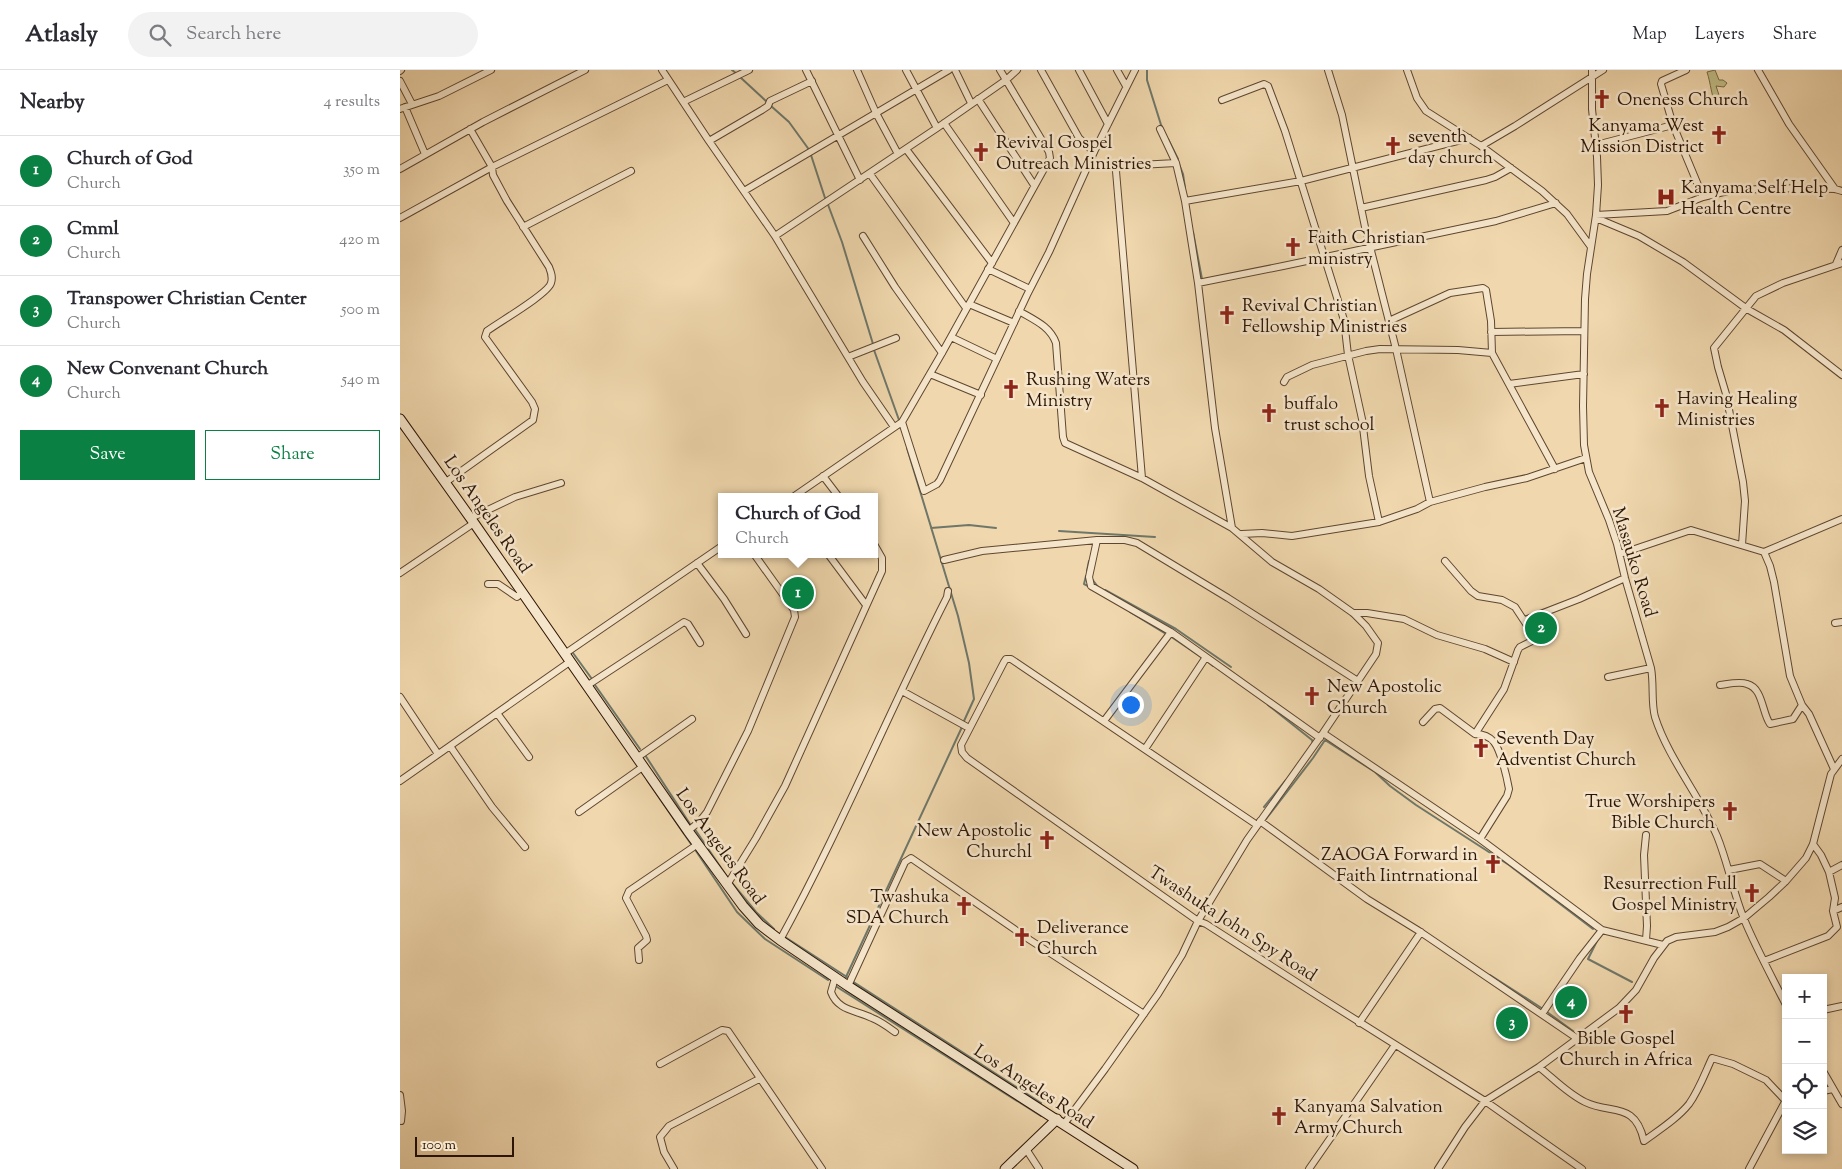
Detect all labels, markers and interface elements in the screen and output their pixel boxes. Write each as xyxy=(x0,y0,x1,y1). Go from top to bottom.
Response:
search box xyxy=(128,12,478,57)
text: Atlasly xyxy=(25,18,98,52)
icon: search xyxy=(146,21,174,49)
text: Search here xyxy=(186,21,281,48)
text: Map xyxy=(1632,22,1667,48)
text: Layers xyxy=(1695,22,1745,48)
text: Share xyxy=(1773,22,1817,48)
text: Nearby xyxy=(20,88,85,118)
church icon: Oneness Church xyxy=(1591,88,1613,110)
place label: Oneness Church xyxy=(1617,88,1749,114)
text: 4 results xyxy=(324,91,380,114)
place label: Kanyama West Mission District xyxy=(1580,114,1704,161)
church icon: Kanyama West Mission District xyxy=(1708,124,1730,146)
place label: seventh day church xyxy=(1408,125,1494,172)
place label: Revival Gospel Outreach Ministries xyxy=(996,131,1151,178)
church icon: seventh day church xyxy=(1382,135,1404,157)
church icon: Revival Gospel Outreach Ministries xyxy=(970,141,992,163)
text: Church of God xyxy=(67,146,193,173)
text: 1 xyxy=(33,159,39,182)
text: 350 m xyxy=(343,159,380,182)
text: Church xyxy=(67,173,121,196)
place label: Kanyama Self Help Health Centre xyxy=(1681,176,1828,223)
hospital icon: Kanyama Self Help Health Centre xyxy=(1655,186,1677,208)
text: Cmml xyxy=(67,216,119,243)
place label: Faith Christian ministry xyxy=(1308,226,1426,273)
text: 2 xyxy=(32,229,40,252)
text: 420 m xyxy=(339,229,380,252)
church icon: Faith Christian ministry xyxy=(1282,236,1304,258)
text: Church xyxy=(67,243,121,266)
text: Transpower Christian Center xyxy=(67,286,307,313)
place label: Revival Christian Fellowship Ministries xyxy=(1242,294,1407,341)
text: 3 xyxy=(33,299,39,322)
text: 500 m xyxy=(341,299,380,322)
church icon: Revival Christian Fellowship Ministries xyxy=(1216,304,1238,326)
text: Church xyxy=(67,313,121,336)
text: New Convenant Church xyxy=(67,356,268,383)
place label: Rushing Waters Ministry xyxy=(1026,368,1150,415)
text: 4 xyxy=(32,369,40,392)
text: 540 m xyxy=(342,369,380,392)
church icon: Rushing Waters Ministry xyxy=(1000,378,1022,400)
text: Church xyxy=(67,383,121,406)
place label: Having Healing Ministries xyxy=(1677,387,1797,434)
place label: buffalo trust school xyxy=(1284,392,1374,439)
church icon: Having Healing Ministries xyxy=(1651,397,1673,419)
church icon: buffalo trust school xyxy=(1258,402,1280,424)
button: Save xyxy=(20,430,195,480)
button: Share xyxy=(205,430,380,480)
street label: Los Angeles Road xyxy=(436,451,537,579)
popup xyxy=(718,493,878,558)
text: Church of God xyxy=(735,501,861,528)
street label: Masauko Road xyxy=(1604,504,1662,621)
text: Church xyxy=(735,528,789,551)
pin: 1 xyxy=(782,574,814,612)
pin: 2 xyxy=(1525,609,1557,647)
place label: New Apostolic Church xyxy=(1327,675,1442,722)
church icon: New Apostolic Church xyxy=(1301,685,1323,707)
your location xyxy=(1118,692,1144,718)
place label: Seventh Day Adventist Church xyxy=(1496,727,1637,774)
church icon: Seventh Day Adventist Church xyxy=(1470,737,1492,759)
street label: Los Angeles Road xyxy=(668,784,771,911)
place label: True Worshipers Bible Church xyxy=(1585,790,1715,837)
church icon: True Worshipers Bible Church xyxy=(1719,800,1741,822)
place label: New Apostolic Churchl xyxy=(917,819,1032,866)
church icon: New Apostolic Churchl xyxy=(1036,829,1058,851)
place label: ZAOGA Forward in Faith Iintrnational xyxy=(1321,843,1478,890)
church icon: ZAOGA Forward in Faith Iintrnational xyxy=(1482,853,1504,875)
street label: Twashuka John Spy Road xyxy=(1143,860,1321,989)
place label: Resurrection Full Gospel Ministry xyxy=(1603,872,1737,919)
church icon: Resurrection Full Gospel Ministry xyxy=(1741,882,1763,904)
place label: Twashuka SDA Church xyxy=(846,885,949,932)
church icon: Twashuka SDA Church xyxy=(953,895,975,917)
place label: Deliverance Church xyxy=(1037,916,1129,963)
church icon: Deliverance Church xyxy=(1011,926,1033,948)
map controls xyxy=(1782,974,1827,1154)
button: + xyxy=(1782,974,1827,1019)
pin: 4 xyxy=(1555,983,1587,1021)
church icon: Bible Gospel Church in Africa xyxy=(1615,1003,1637,1025)
pin: 3 xyxy=(1496,1004,1528,1042)
button: − xyxy=(1782,1019,1827,1064)
place label: Bible Gospel Church in Africa xyxy=(1559,1027,1693,1074)
street label: Los Angeles Road xyxy=(968,1039,1098,1136)
button: locate xyxy=(1782,1064,1827,1109)
place label: Kanyama Salvation Army Church xyxy=(1294,1095,1443,1142)
church icon: Kanyama Salvation Army Church xyxy=(1268,1105,1290,1127)
button: layers xyxy=(1782,1109,1827,1154)
scale bar xyxy=(415,1134,514,1157)
text: 100 m xyxy=(422,1136,456,1156)

